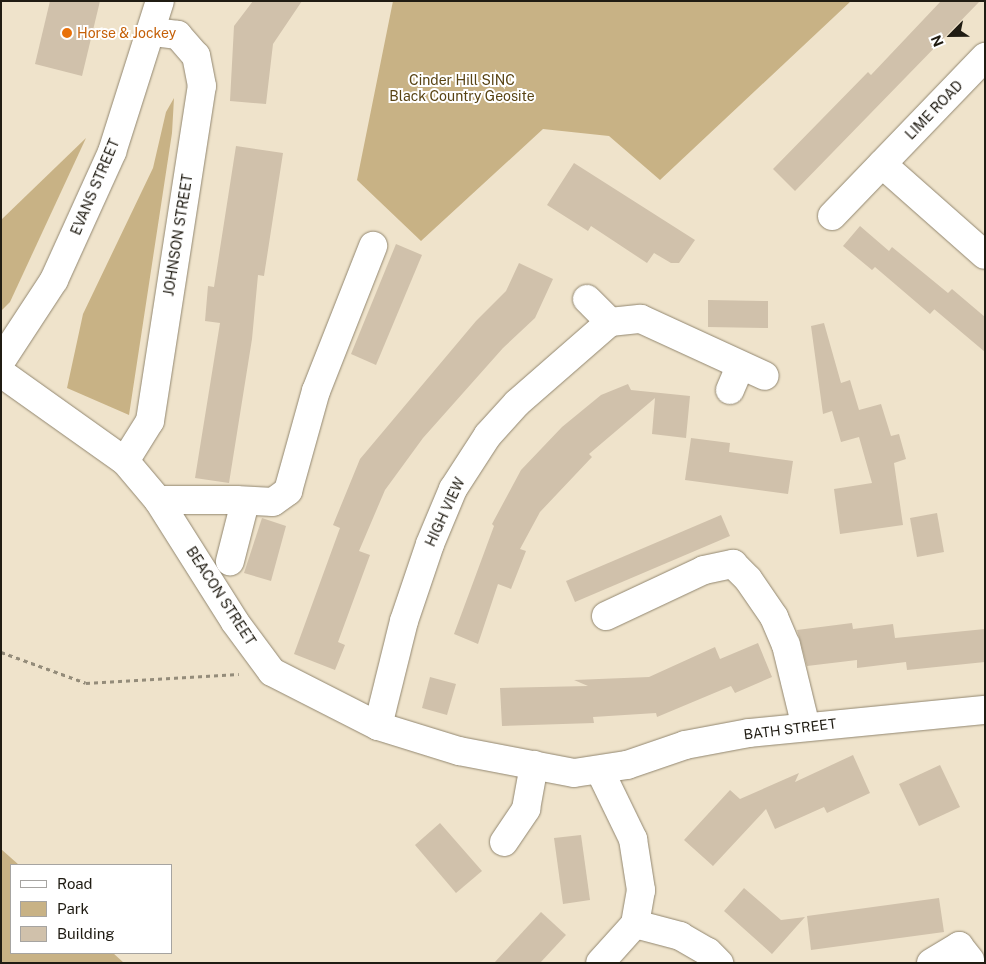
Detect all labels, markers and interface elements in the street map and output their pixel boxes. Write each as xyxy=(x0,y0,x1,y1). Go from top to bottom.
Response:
north arrow xyxy=(926,10,976,60)
place label: Horse & Jockey xyxy=(77,25,176,41)
marker: Horse & Jockey xyxy=(61,27,73,39)
text: N xyxy=(928,33,947,49)
park label: Cinder Hill SINC Black Country Geosite xyxy=(389,72,535,104)
street label: LIME ROAD xyxy=(902,77,966,143)
street label: EVANS STREET xyxy=(67,136,123,238)
street label: JOHNSON STREET xyxy=(160,173,196,297)
street label: HIGH VIEW xyxy=(422,475,468,549)
street label: BEACON STREET xyxy=(183,543,259,649)
street label: BATH STREET xyxy=(743,715,837,743)
legend xyxy=(10,864,172,954)
text: Road xyxy=(57,875,93,892)
text: Park xyxy=(57,900,89,917)
text: Building xyxy=(57,925,115,942)

